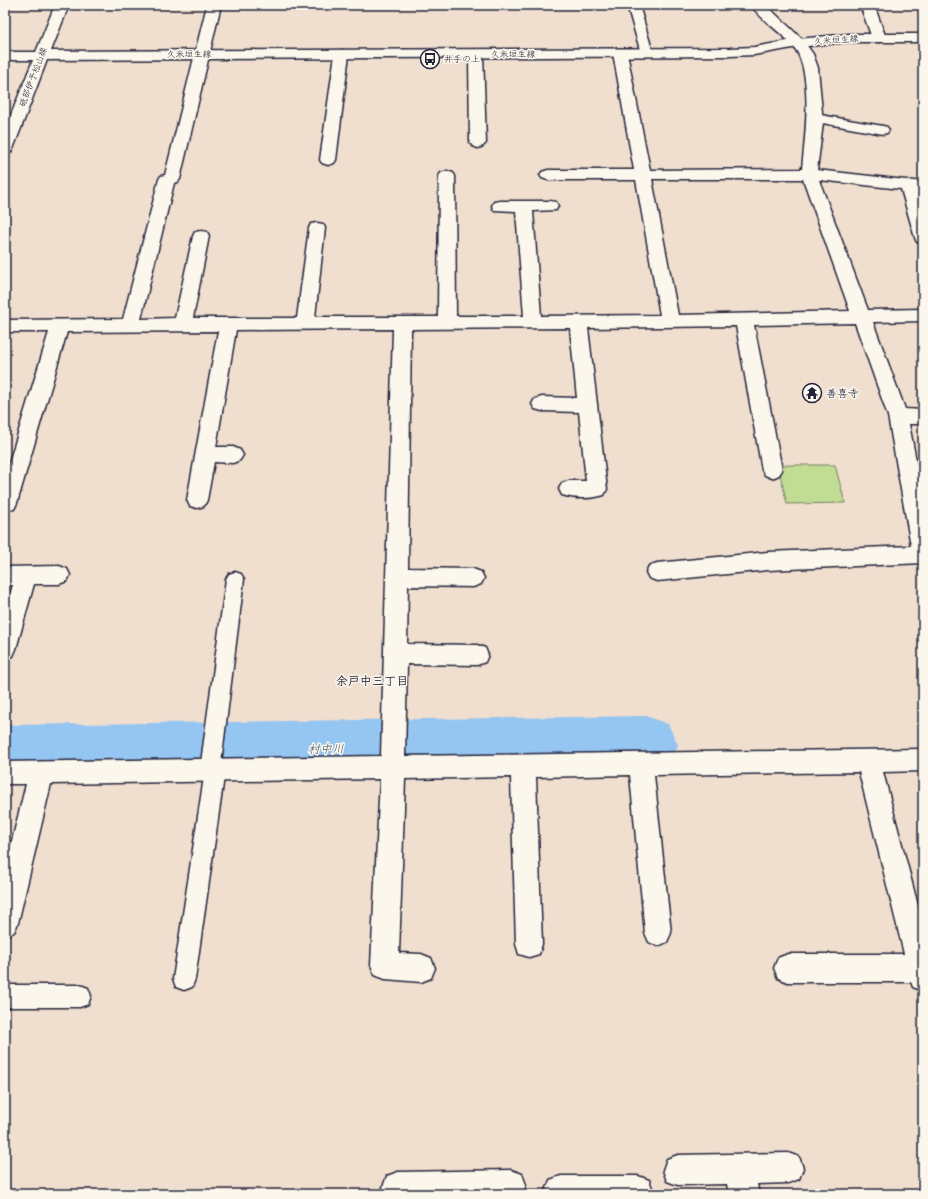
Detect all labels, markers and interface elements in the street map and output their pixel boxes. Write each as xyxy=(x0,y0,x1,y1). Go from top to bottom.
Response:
street label: 久米垣生線 xyxy=(813,30,859,50)
street label: 砥部伊予松山線 xyxy=(14,45,52,109)
street label: 久米垣生線 xyxy=(166,46,212,62)
street label: 久米垣生線 xyxy=(490,46,536,62)
bus stop icon: 井手の上 xyxy=(419,48,441,70)
place label: 井手の上 xyxy=(444,51,480,67)
temple icon: 善喜寺 xyxy=(801,382,823,404)
place label: 善喜寺 xyxy=(826,384,859,403)
district label: 余戸中三丁目 xyxy=(336,670,408,692)
water label: 村中川 xyxy=(308,738,344,760)

